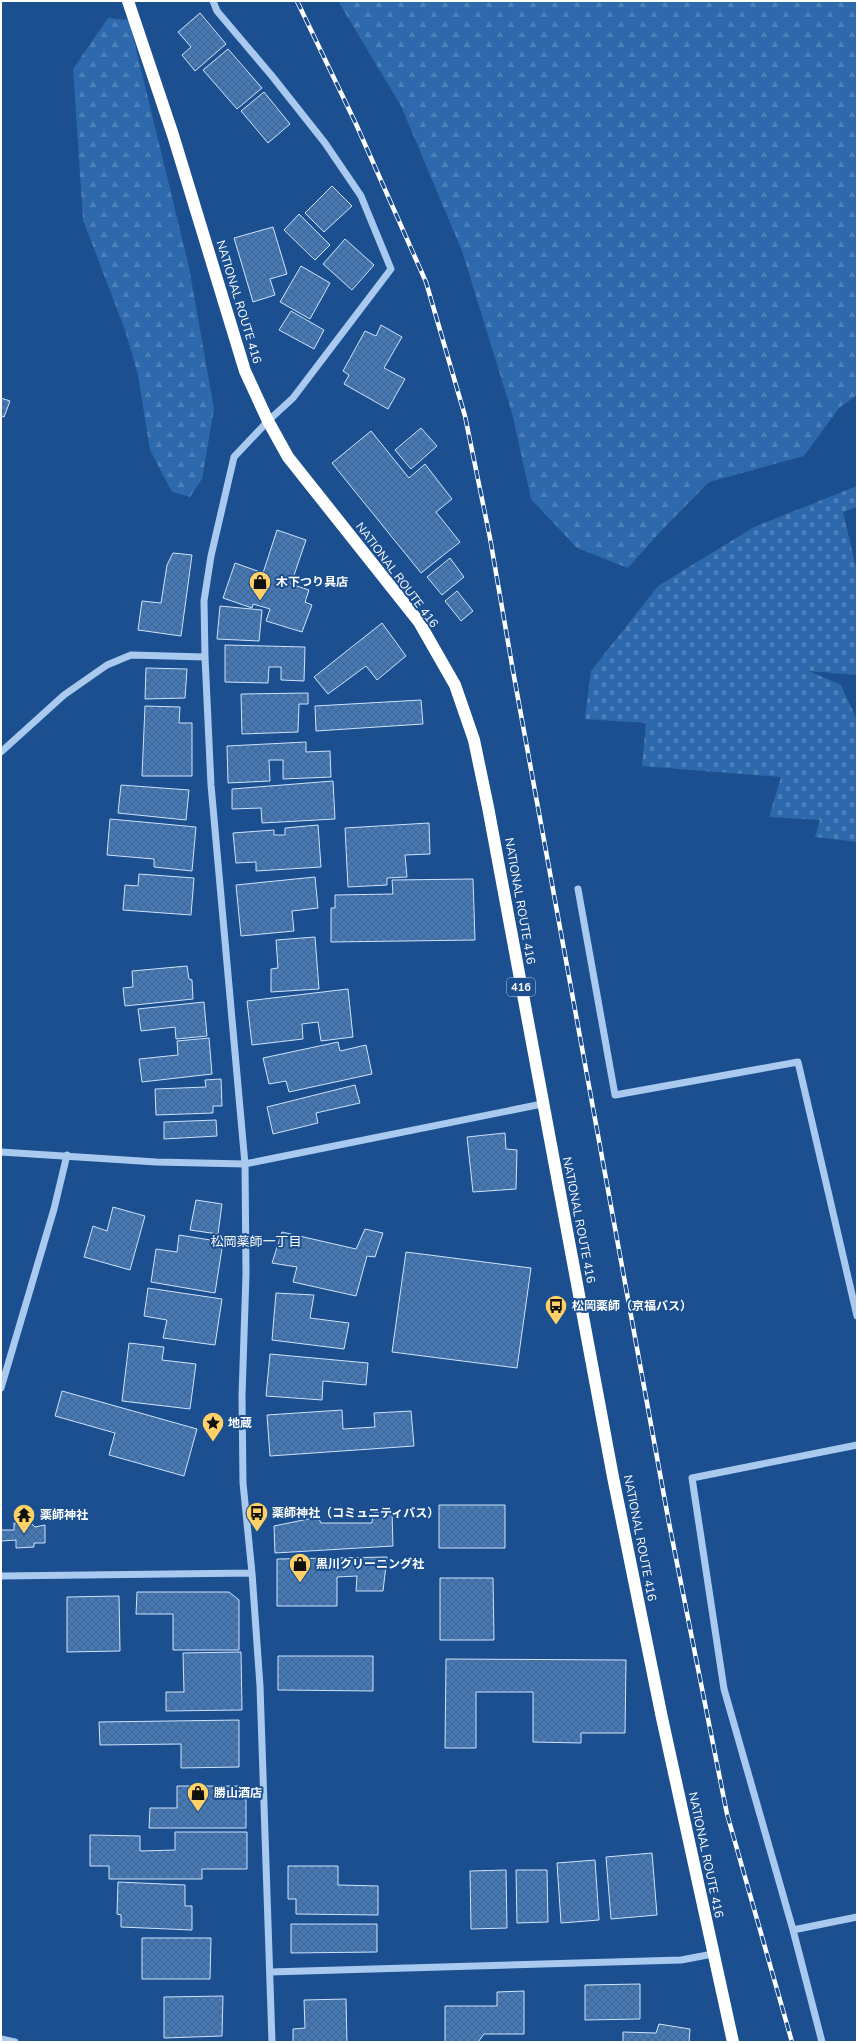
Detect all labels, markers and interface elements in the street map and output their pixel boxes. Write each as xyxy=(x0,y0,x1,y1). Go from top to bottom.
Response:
street label: NATIONAL ROUTE 416 xyxy=(213,238,265,366)
street label: NATIONAL ROUTE 416 xyxy=(352,519,442,631)
shop icon: 木下つり具店 xyxy=(247,569,273,602)
place label: 木下つり具店 xyxy=(276,574,348,590)
street label: NATIONAL ROUTE 416 xyxy=(501,836,539,966)
road number: 416 xyxy=(507,978,535,996)
street label: NATIONAL ROUTE 416 xyxy=(559,1156,599,1284)
district label: 松岡薬師一丁目 xyxy=(210,1233,302,1251)
bus stop icon: 松岡薬師（京福バス） xyxy=(543,1293,569,1326)
place label: 松岡薬師（京福バス） xyxy=(572,1298,692,1314)
place icon: 地蔵 xyxy=(200,1410,226,1443)
place label: 地蔵 xyxy=(228,1415,252,1431)
street label: NATIONAL ROUTE 416 xyxy=(620,1474,660,1602)
bus stop icon: 薬師神社（コミュニティバス） xyxy=(244,1500,270,1533)
temple icon: 薬師神社 xyxy=(11,1502,37,1535)
place label: 薬師神社（コミュニティバス） xyxy=(272,1505,439,1521)
place label: 薬師神社 xyxy=(40,1507,88,1523)
shop icon: 黒川クリーニング社 xyxy=(287,1551,313,1584)
place label: 黒川クリーニング社 xyxy=(316,1556,424,1572)
shop icon: 勝山酒店 xyxy=(185,1780,211,1813)
place label: 勝山酒店 xyxy=(214,1785,262,1801)
street label: NATIONAL ROUTE 416 xyxy=(685,1791,727,1919)

